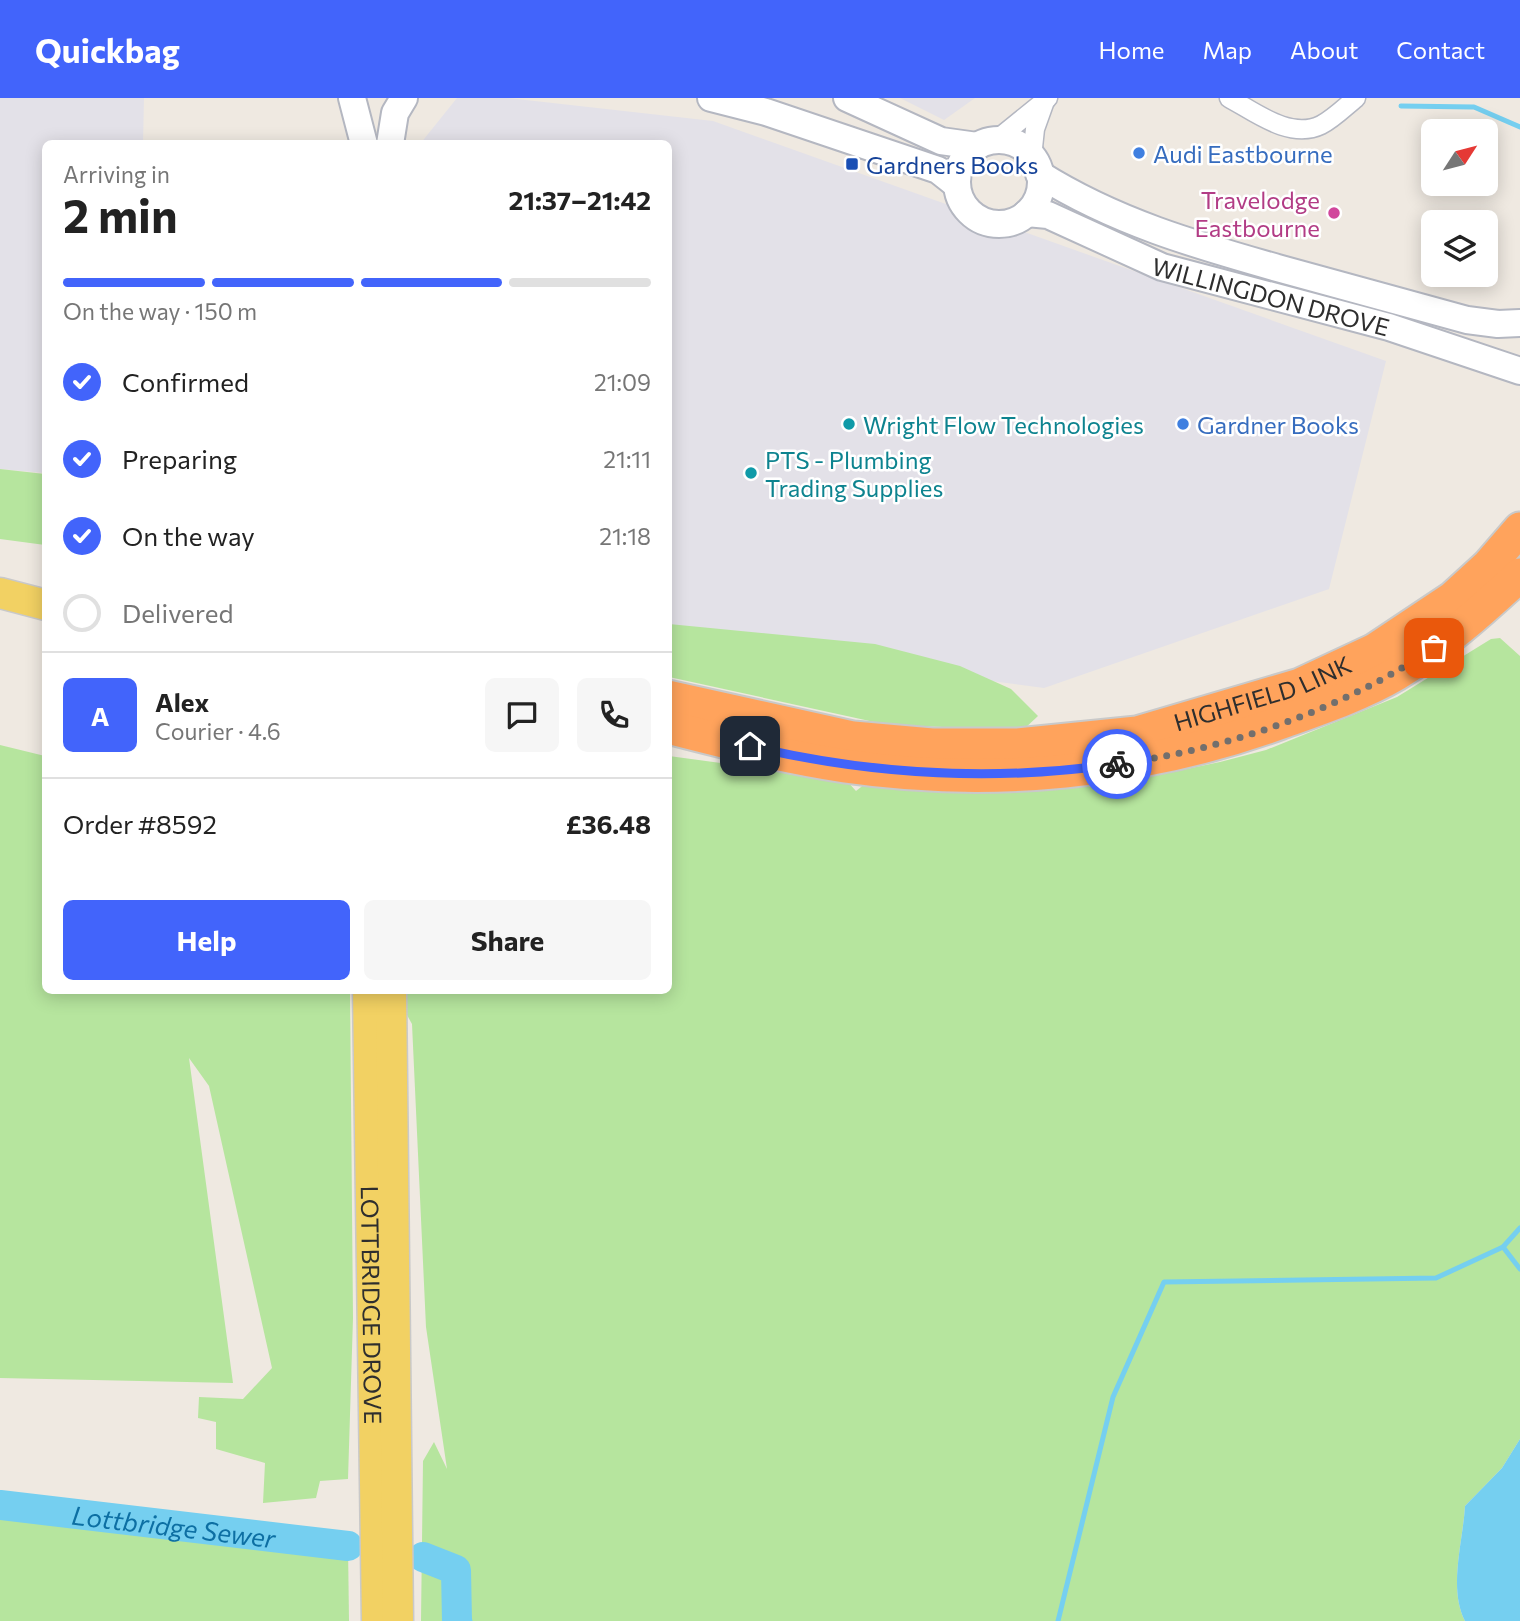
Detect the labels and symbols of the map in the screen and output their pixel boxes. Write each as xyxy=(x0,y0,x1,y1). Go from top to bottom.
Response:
north arrow xyxy=(1421,119,1498,196)
place label: Audi Eastbourne xyxy=(1153,139,1333,168)
marker: Audi Eastbourne xyxy=(1131,145,1147,161)
place label: Gardners Books xyxy=(866,150,1038,179)
marker: Gardners Books xyxy=(844,156,860,172)
place label: Travelodge Eastbourne xyxy=(1195,185,1320,242)
marker: Travelodge Eastbourne xyxy=(1326,205,1342,221)
street label: WILLINGDON DROVE xyxy=(1149,251,1393,341)
place label: Wright Flow Technologies xyxy=(863,410,1144,439)
place label: Gardner Books xyxy=(1197,410,1359,439)
marker: Wright Flow Technologies xyxy=(841,416,857,432)
marker: Gardner Books xyxy=(1175,416,1191,432)
place label: PTS - Plumbing Trading Supplies xyxy=(765,445,943,502)
marker: PTS - Plumbing Trading Supplies xyxy=(743,465,759,481)
pin xyxy=(1404,618,1464,678)
street label: HIGHFIELD LINK xyxy=(1170,649,1356,736)
pin xyxy=(720,716,780,776)
courier xyxy=(1082,729,1152,799)
street label: LOTTBRIDGE DROVE xyxy=(356,1185,389,1424)
water label: Lottbridge Sewer xyxy=(70,1498,279,1553)

